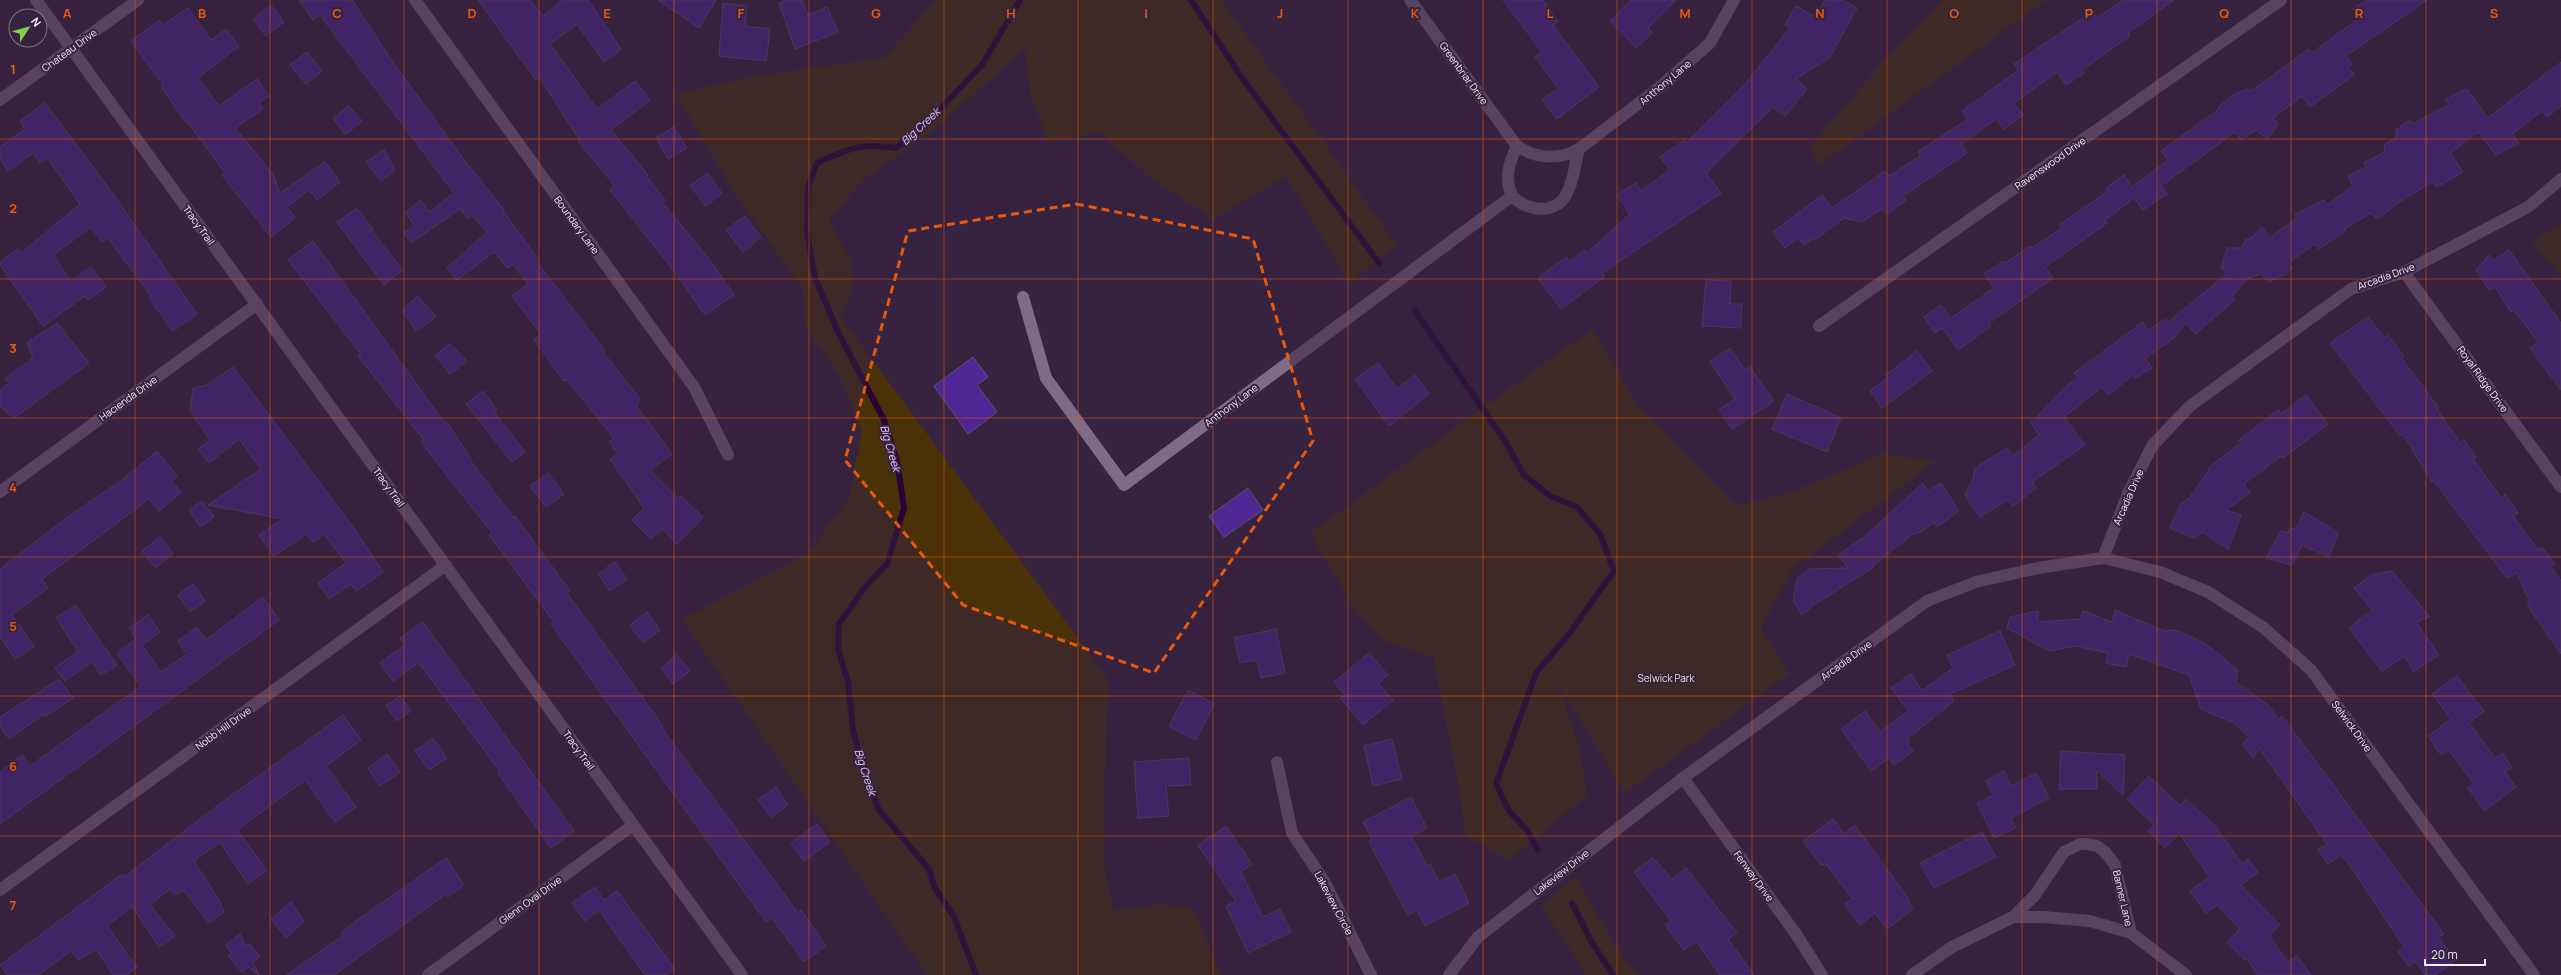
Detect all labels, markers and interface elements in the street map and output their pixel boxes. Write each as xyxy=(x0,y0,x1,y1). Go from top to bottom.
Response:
text: A xyxy=(63,4,72,22)
text: B xyxy=(198,4,206,22)
text: C xyxy=(332,4,342,22)
text: D xyxy=(467,4,477,22)
text: E xyxy=(603,4,611,22)
text: F xyxy=(738,4,745,22)
text: G xyxy=(871,4,881,22)
text: H xyxy=(1006,4,1016,22)
text: I xyxy=(1144,4,1148,22)
text: J xyxy=(1277,4,1283,22)
text: K xyxy=(1411,4,1420,22)
text: L xyxy=(1547,4,1554,22)
text: M xyxy=(1679,4,1691,22)
text: N xyxy=(1815,4,1825,22)
text: O xyxy=(1949,4,1959,22)
text: P xyxy=(2085,4,2093,22)
text: Q xyxy=(2219,4,2229,22)
text: R xyxy=(2355,4,2364,22)
text: S xyxy=(2490,4,2499,22)
north arrow xyxy=(8,8,48,48)
text: N xyxy=(28,14,45,30)
street label: Chateau Drive xyxy=(39,25,100,75)
street label: Greenbriar Drive xyxy=(1436,39,1492,107)
street label: Anthony Lane xyxy=(1636,56,1694,108)
text: 1 xyxy=(10,60,16,78)
water label: Big Creek xyxy=(897,103,944,148)
street label: Ravenswood Drive xyxy=(2012,133,2088,193)
street label: Boundary Lane xyxy=(551,193,603,257)
text: 2 xyxy=(9,199,17,217)
street label: Tracy Trail xyxy=(180,202,218,248)
street label: Arcadia Drive xyxy=(2355,259,2417,293)
text: 3 xyxy=(9,339,17,357)
street label: Royal Ridge Drive xyxy=(2454,343,2512,415)
street label: Hacienda Drive xyxy=(96,372,160,424)
street label: Anthony Lane xyxy=(1201,380,1261,430)
water label: Big Creek xyxy=(877,423,905,475)
street label: Tracy Trail xyxy=(370,464,408,510)
street label: Arcadia Drive xyxy=(2109,467,2147,527)
text: 4 xyxy=(9,478,17,496)
text: 5 xyxy=(9,617,17,635)
street label: Arcadia Drive xyxy=(1818,637,1875,683)
park label: Selwick Park xyxy=(1638,671,1695,685)
street label: Selwick Drive xyxy=(2329,698,2375,755)
street label: Nobb Hill Drive xyxy=(192,703,254,753)
street label: Tracy Trail xyxy=(560,727,598,773)
water label: Big Creek xyxy=(851,747,881,799)
text: 6 xyxy=(9,757,17,775)
street label: Lakeview Drive xyxy=(1530,846,1592,898)
street label: Fenway Drive xyxy=(1731,848,1777,904)
street label: Banner Lane xyxy=(2110,868,2136,928)
street label: Lakeview Circle xyxy=(1311,869,1357,938)
street label: Glenn Oval Drive xyxy=(496,872,564,927)
text: 7 xyxy=(10,896,17,914)
scale bar xyxy=(2425,941,2485,967)
text: 20 m xyxy=(2431,946,2458,963)

